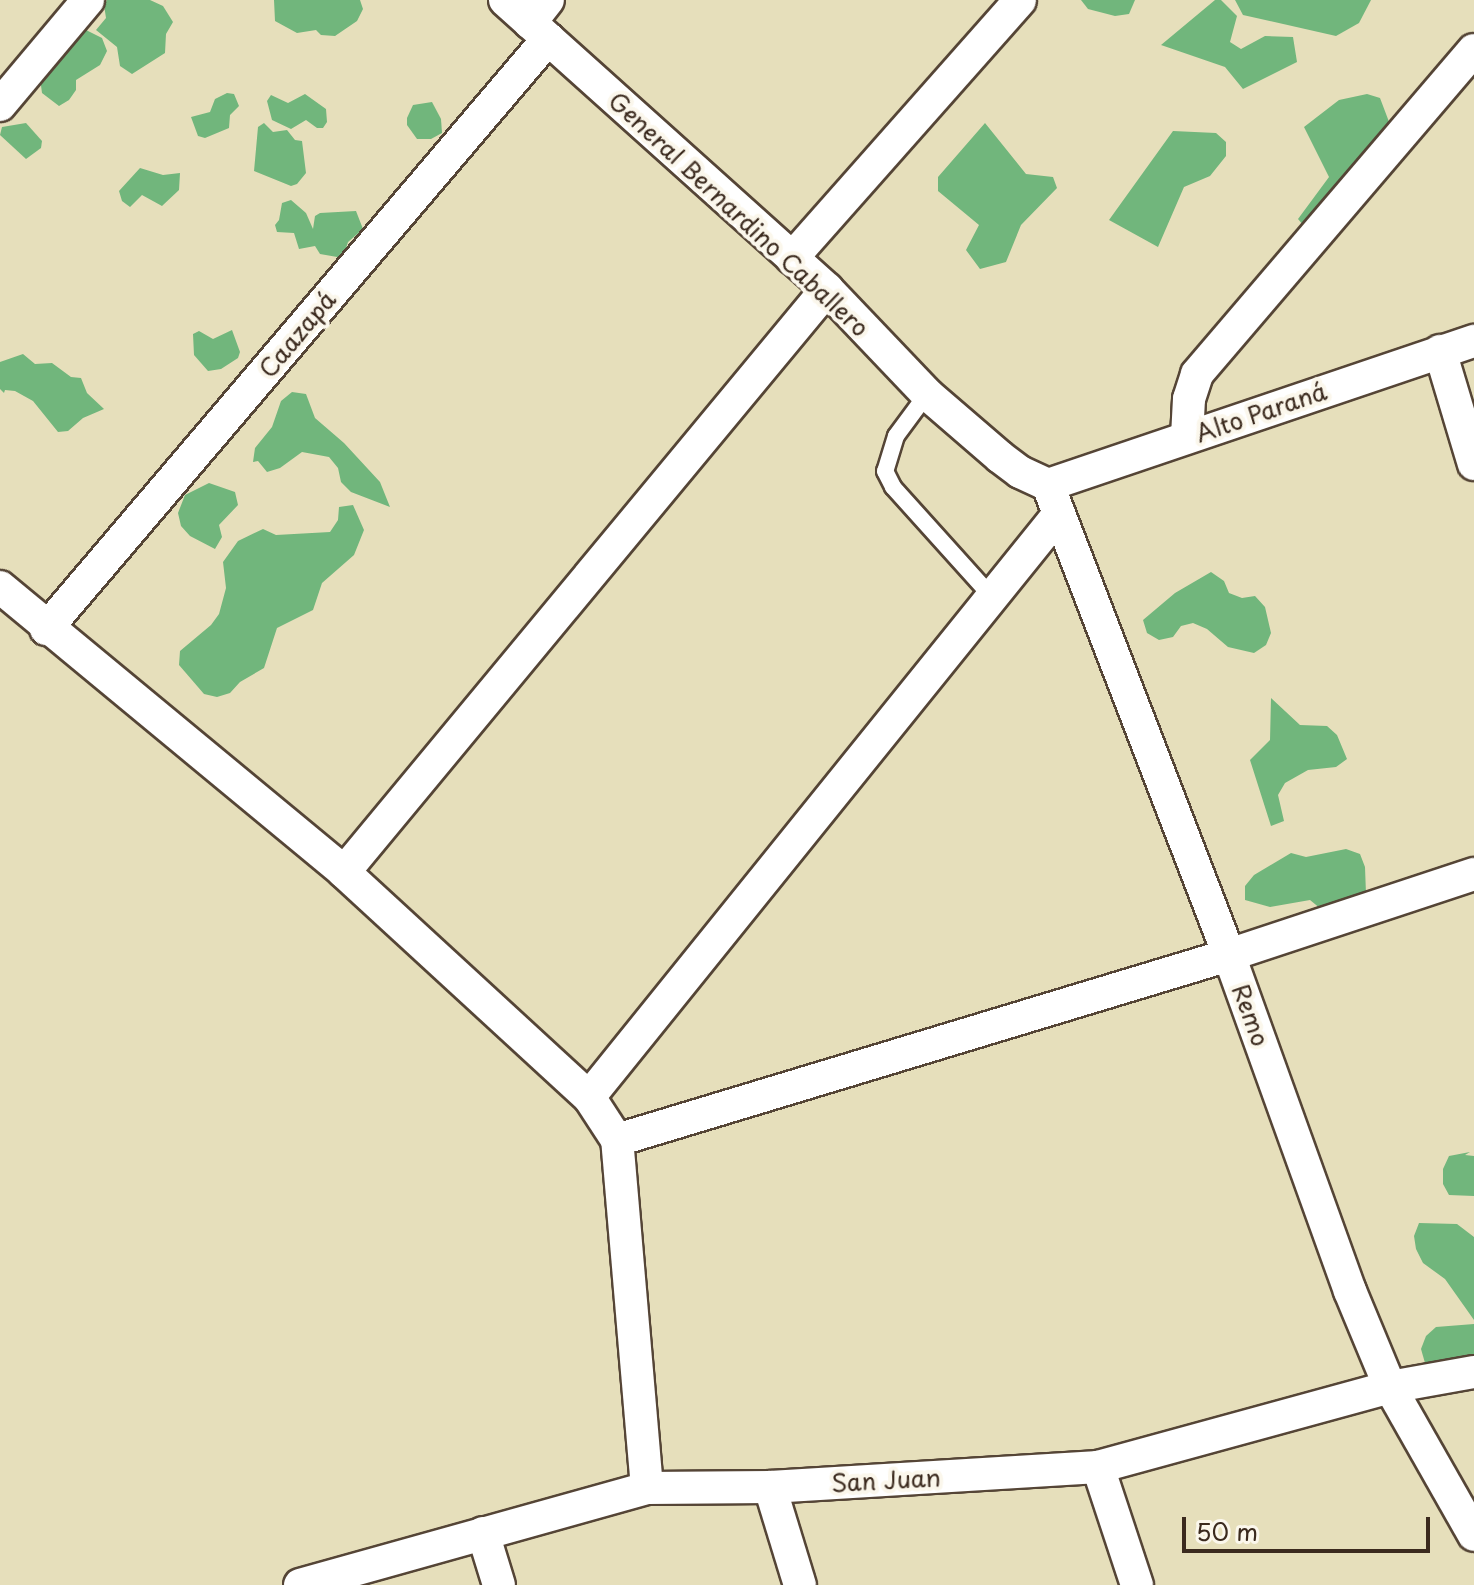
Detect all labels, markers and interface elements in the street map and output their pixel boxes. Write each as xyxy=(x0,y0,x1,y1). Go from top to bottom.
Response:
street label: General Bernardino Caballero xyxy=(602,85,876,343)
street label: Caazapá xyxy=(253,285,341,383)
street label: Alto Paraná xyxy=(1190,376,1332,448)
street label: Remo xyxy=(1227,980,1275,1050)
street label: San Juan xyxy=(831,1463,941,1497)
scale bar xyxy=(1186,1501,1434,1551)
text: 50 m xyxy=(1196,1513,1258,1549)

